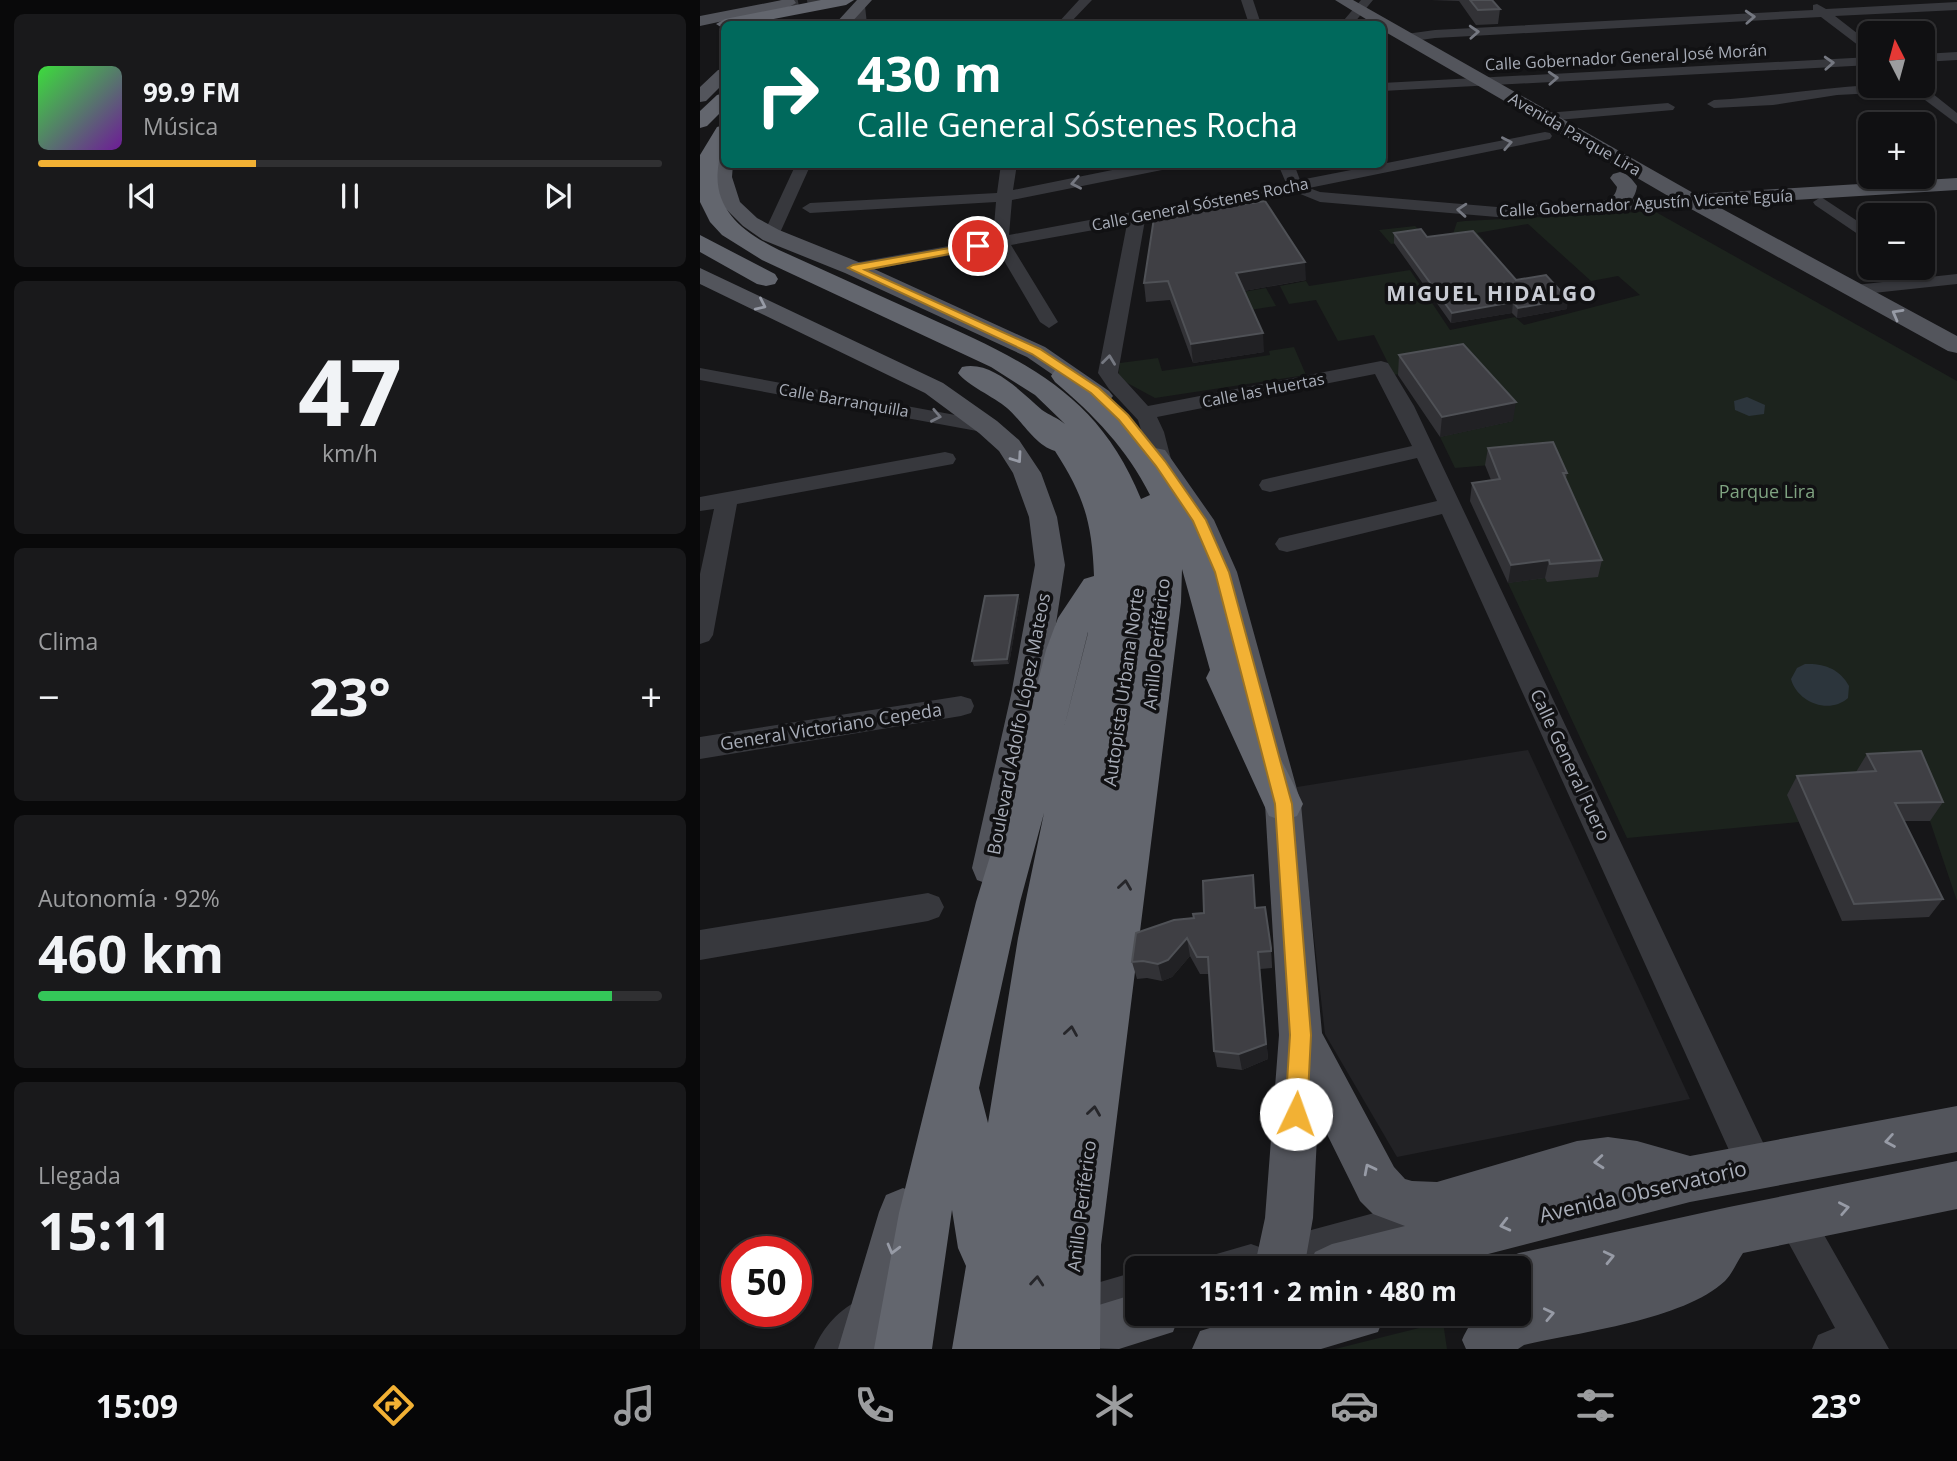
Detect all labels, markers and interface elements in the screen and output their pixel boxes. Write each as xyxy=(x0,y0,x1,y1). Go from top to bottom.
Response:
one-way arrow xyxy=(1745,10,1756,25)
north arrow xyxy=(1858,21,1936,98)
map controls xyxy=(1858,21,1935,280)
one-way arrow xyxy=(1468,25,1479,40)
street label: Calle Gobernador General José Morán xyxy=(1484,39,1768,75)
text: 430 m xyxy=(857,40,1002,106)
icon: right xyxy=(742,49,833,140)
one-way arrow xyxy=(1823,56,1834,71)
one-way arrow xyxy=(1547,71,1558,86)
text: 99.9 FM xyxy=(143,74,241,110)
street label: Avenida Parque Lira xyxy=(1505,87,1645,181)
text: Calle General Sóstenes Rocha xyxy=(857,103,1298,146)
text: Música xyxy=(143,110,218,142)
button: + xyxy=(1858,112,1935,189)
one-way arrow xyxy=(1501,137,1513,152)
street label: Calle General Sóstenes Rocha xyxy=(1090,172,1310,236)
one-way arrow xyxy=(1070,174,1082,189)
icon: previous xyxy=(123,177,161,215)
icon: pause xyxy=(331,177,369,215)
icon: next xyxy=(539,177,577,215)
street label: Calle Gobernador Agustín Vicente Eguía xyxy=(1498,184,1794,222)
one-way arrow xyxy=(1456,203,1467,218)
button: − xyxy=(1858,203,1935,280)
pin xyxy=(948,216,1008,276)
icon: arrive xyxy=(959,227,997,265)
district label: MIGUEL HIDALGO xyxy=(1386,279,1598,307)
one-way arrow xyxy=(754,297,766,311)
one-way arrow xyxy=(1892,308,1904,322)
text: 47 xyxy=(298,329,402,453)
one-way arrow xyxy=(1102,354,1117,366)
street label: Calle las Huertas xyxy=(1200,367,1326,413)
street label: Calle Barranquilla xyxy=(777,378,911,422)
one-way arrow xyxy=(930,408,942,423)
text: km/h xyxy=(322,437,378,469)
one-way arrow xyxy=(1009,450,1021,463)
park label: Parque Lira xyxy=(1719,479,1815,503)
street label: Anillo Periférico xyxy=(1137,577,1175,711)
street label: Autopista Urbana Norte xyxy=(1097,586,1149,788)
street label: Boulevard Adolfo López Mateos xyxy=(981,591,1055,857)
text: Clima xyxy=(38,625,98,657)
text: 23° xyxy=(309,660,391,731)
text: − xyxy=(38,670,60,722)
text: + xyxy=(640,670,662,722)
street label: Calle General Fuero xyxy=(1525,685,1617,844)
street label: General Victoriano Cepeda xyxy=(718,697,943,755)
one-way arrow xyxy=(1117,880,1132,891)
text: Autonomía · 92% xyxy=(38,882,220,914)
text: 460 km xyxy=(38,917,224,988)
one-way arrow xyxy=(1063,1025,1078,1037)
position arrow xyxy=(1259,1077,1333,1151)
one-way arrow xyxy=(1086,1105,1101,1117)
one-way arrow xyxy=(1884,1133,1896,1148)
street label: Anillo Periférico xyxy=(1061,1139,1101,1273)
street label: Avenida Observatorio xyxy=(1536,1154,1749,1229)
one-way arrow xyxy=(1593,1154,1604,1169)
text: Llegada xyxy=(38,1159,121,1191)
one-way arrow xyxy=(1364,1164,1378,1176)
text: 15:11 xyxy=(38,1194,172,1265)
one-way arrow xyxy=(1838,1201,1850,1216)
one-way arrow xyxy=(1499,1217,1511,1231)
speed limit sign: 50 xyxy=(721,1236,812,1327)
one-way arrow xyxy=(887,1242,901,1254)
one-way arrow xyxy=(1603,1251,1615,1265)
text: 15:11 · 2 min · 480 m xyxy=(1199,1273,1457,1309)
one-way arrow xyxy=(1029,1275,1044,1286)
one-way arrow xyxy=(1543,1307,1555,1322)
icon: directions xyxy=(369,1381,418,1430)
icon: music xyxy=(610,1381,659,1430)
icon: phone xyxy=(850,1381,899,1430)
icon: climate xyxy=(1090,1381,1139,1430)
icon: car xyxy=(1330,1381,1379,1430)
icon: filters xyxy=(1571,1381,1620,1430)
text: 15:09 xyxy=(96,1384,178,1427)
text: 23° xyxy=(1811,1384,1861,1427)

